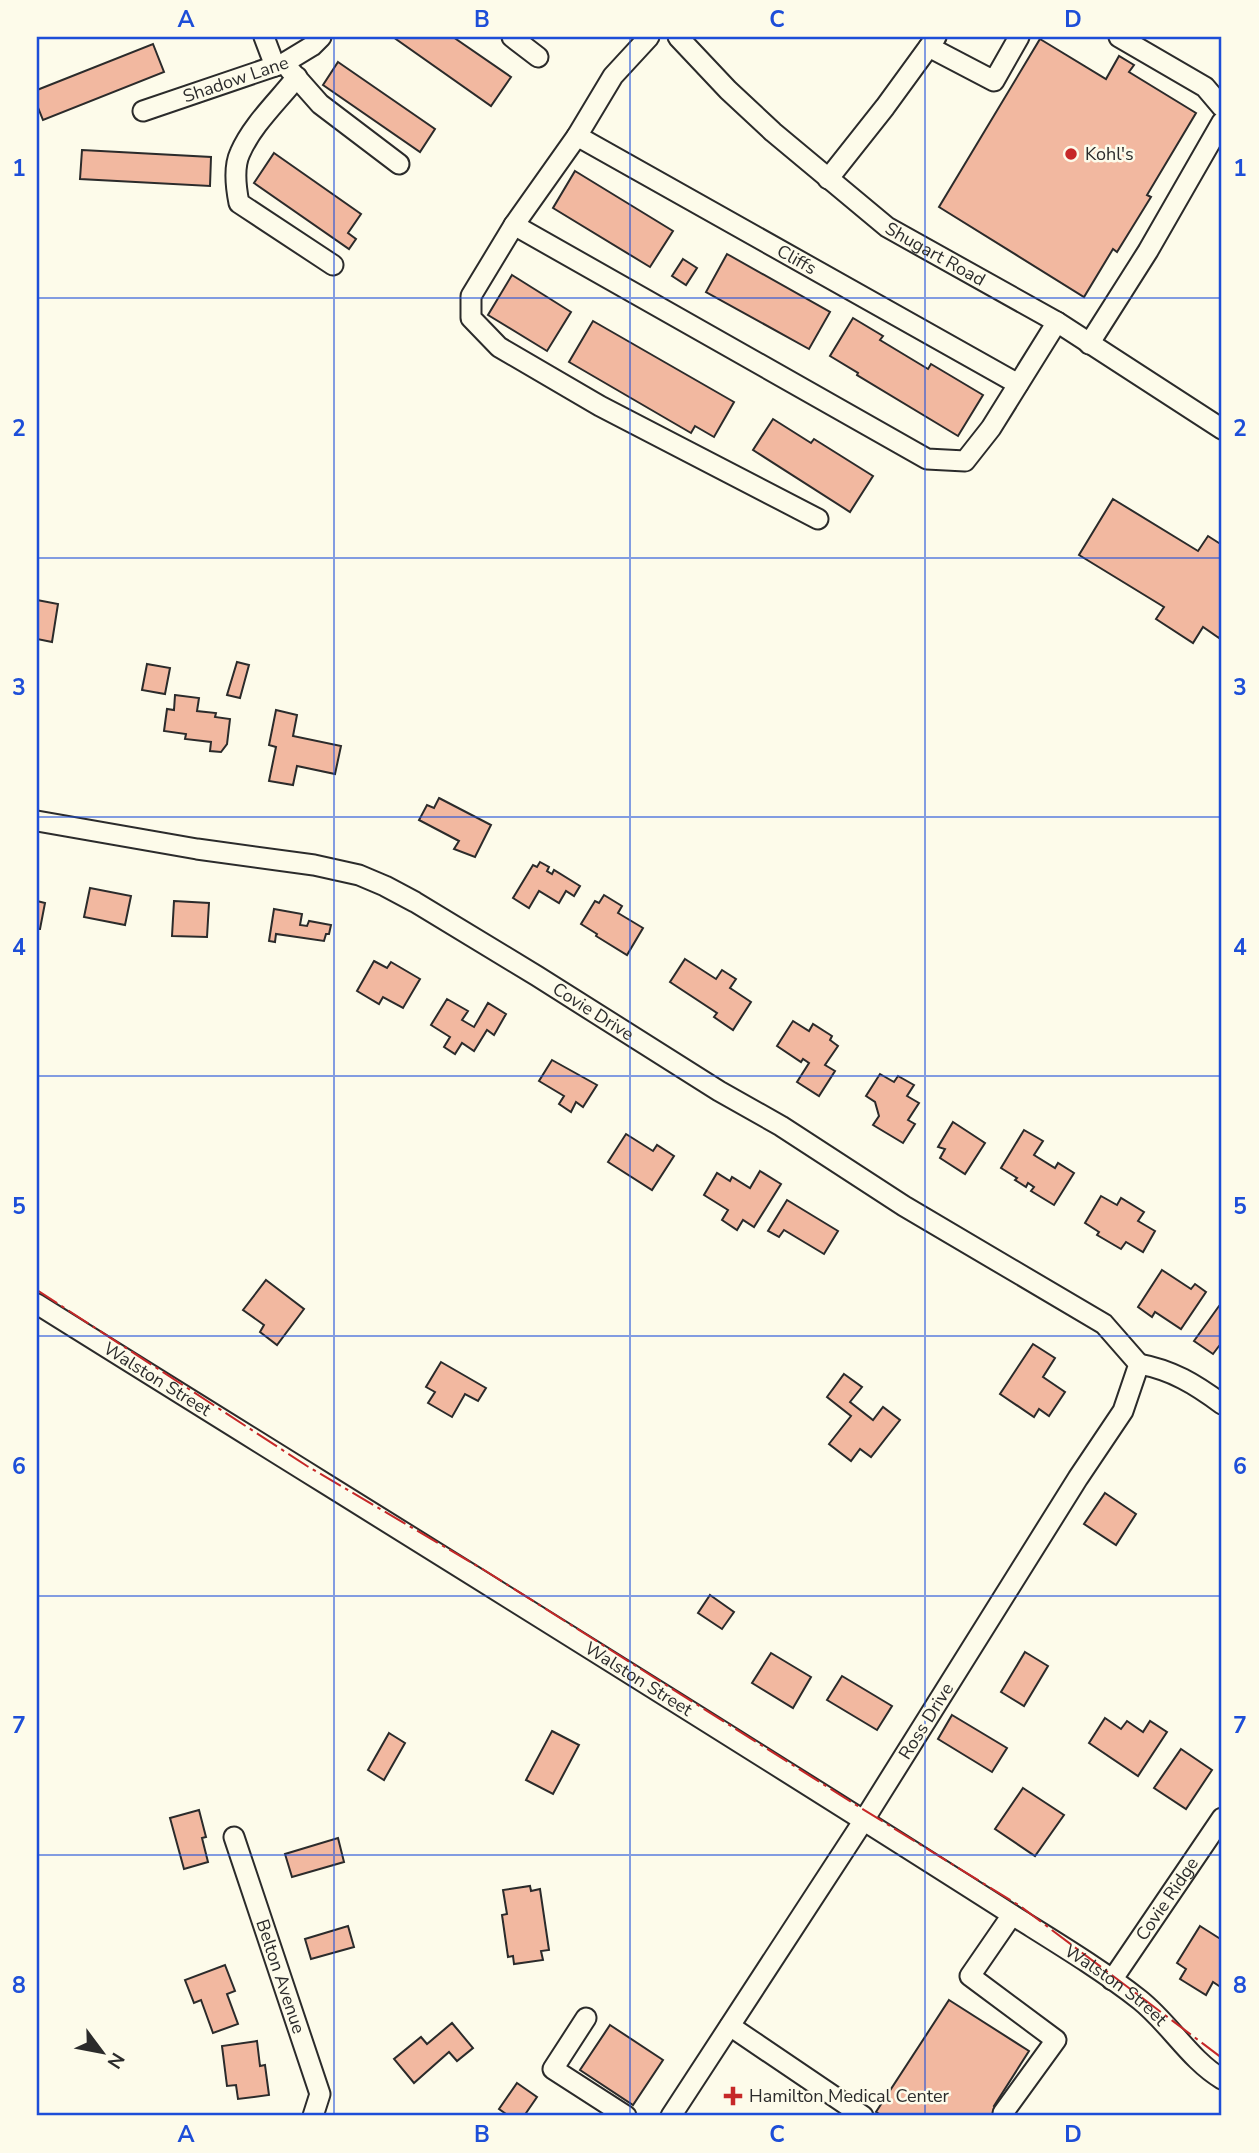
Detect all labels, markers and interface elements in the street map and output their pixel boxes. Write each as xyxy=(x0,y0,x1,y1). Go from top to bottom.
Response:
text: A xyxy=(177,4,195,35)
text: B xyxy=(474,4,490,35)
text: C xyxy=(769,4,785,35)
text: D xyxy=(1064,4,1082,35)
street label: Shadow Lane xyxy=(180,50,292,109)
place label: Kohl's xyxy=(1085,142,1134,166)
marker: Kohl's xyxy=(1063,146,1079,162)
text: 1 xyxy=(12,153,26,184)
text: 1 xyxy=(1233,153,1247,184)
street label: Shugart Road xyxy=(881,216,990,292)
street label: Cliffs xyxy=(772,239,821,280)
text: 2 xyxy=(12,413,26,444)
text: 2 xyxy=(1233,413,1247,444)
text: 3 xyxy=(12,672,26,703)
text: 3 xyxy=(1233,672,1247,703)
text: 4 xyxy=(12,932,26,963)
text: 4 xyxy=(1233,932,1247,963)
street label: Covie Drive xyxy=(548,977,638,1046)
text: 5 xyxy=(12,1191,26,1222)
text: 5 xyxy=(1233,1191,1247,1222)
street label: Walston Street xyxy=(99,1337,216,1422)
text: 6 xyxy=(12,1451,26,1482)
text: 6 xyxy=(1233,1451,1247,1482)
street label: Walston Street xyxy=(580,1636,698,1722)
street label: Ross Drive xyxy=(893,1678,959,1764)
text: 7 xyxy=(12,1710,26,1741)
text: 7 xyxy=(1233,1710,1247,1741)
street label: Covie Ridge xyxy=(1130,1852,1204,1945)
street label: Belton Avenue xyxy=(250,1916,311,2037)
street label: Walston Street xyxy=(1060,1939,1173,2031)
text: 8 xyxy=(12,1970,26,2001)
text: 8 xyxy=(1233,1970,1247,2001)
north arrow xyxy=(66,2016,136,2086)
text: N xyxy=(101,2048,130,2073)
place label: Hamilton Medical Center xyxy=(749,2084,950,2108)
marker: Hamilton Medical Center xyxy=(723,2086,743,2106)
text: A xyxy=(177,2119,195,2150)
text: B xyxy=(474,2119,490,2150)
text: C xyxy=(769,2119,785,2150)
text: D xyxy=(1064,2119,1082,2150)

